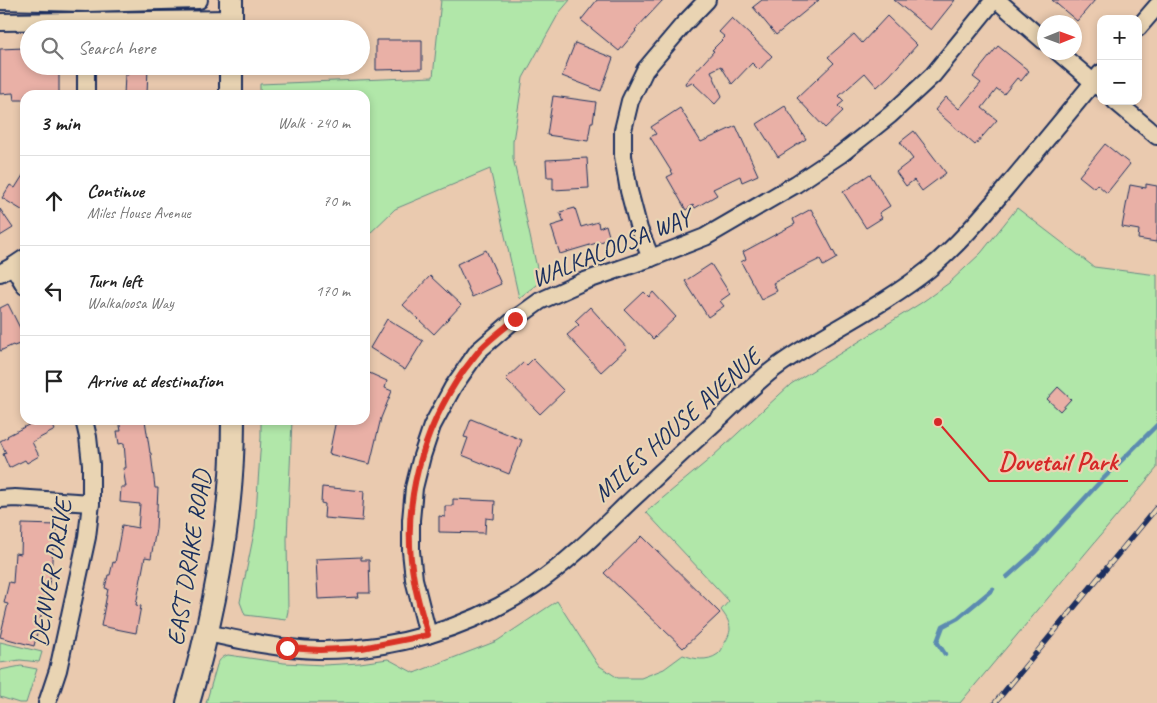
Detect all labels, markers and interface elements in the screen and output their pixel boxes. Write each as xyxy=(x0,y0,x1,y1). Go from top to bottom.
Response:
north arrow xyxy=(1037,15,1082,60)
map controls xyxy=(1097,15,1142,105)
button: + xyxy=(1097,15,1142,60)
search box xyxy=(20,20,370,75)
icon: search xyxy=(38,34,66,62)
text: Search here xyxy=(78,36,155,60)
button: − xyxy=(1097,60,1142,105)
text: 3 min xyxy=(40,110,80,136)
text: Walk · 240 m xyxy=(278,113,350,133)
text: Continue xyxy=(87,179,144,203)
icon: ahead xyxy=(40,187,68,215)
text: 70 m xyxy=(323,191,350,211)
street label: WALKALOOSA WAY xyxy=(526,200,700,295)
text: Miles House Avenue xyxy=(87,203,191,223)
text: Turn left xyxy=(87,269,142,293)
icon: left xyxy=(40,277,68,305)
text: 170 m xyxy=(316,281,350,301)
text: Walkaloosa Way xyxy=(87,293,174,313)
route end xyxy=(504,308,527,331)
street label: MILES HOUSE AVENUE xyxy=(587,339,770,509)
icon: arrive xyxy=(40,367,68,395)
text: Arrive at destination xyxy=(87,369,223,393)
callout: Dovetail Park xyxy=(989,440,1128,481)
text: Dovetail Park xyxy=(999,445,1120,478)
street label: EAST DRAKE ROAD xyxy=(159,466,219,648)
street label: DENVER DRIVE xyxy=(22,494,80,649)
route start xyxy=(276,637,299,660)

